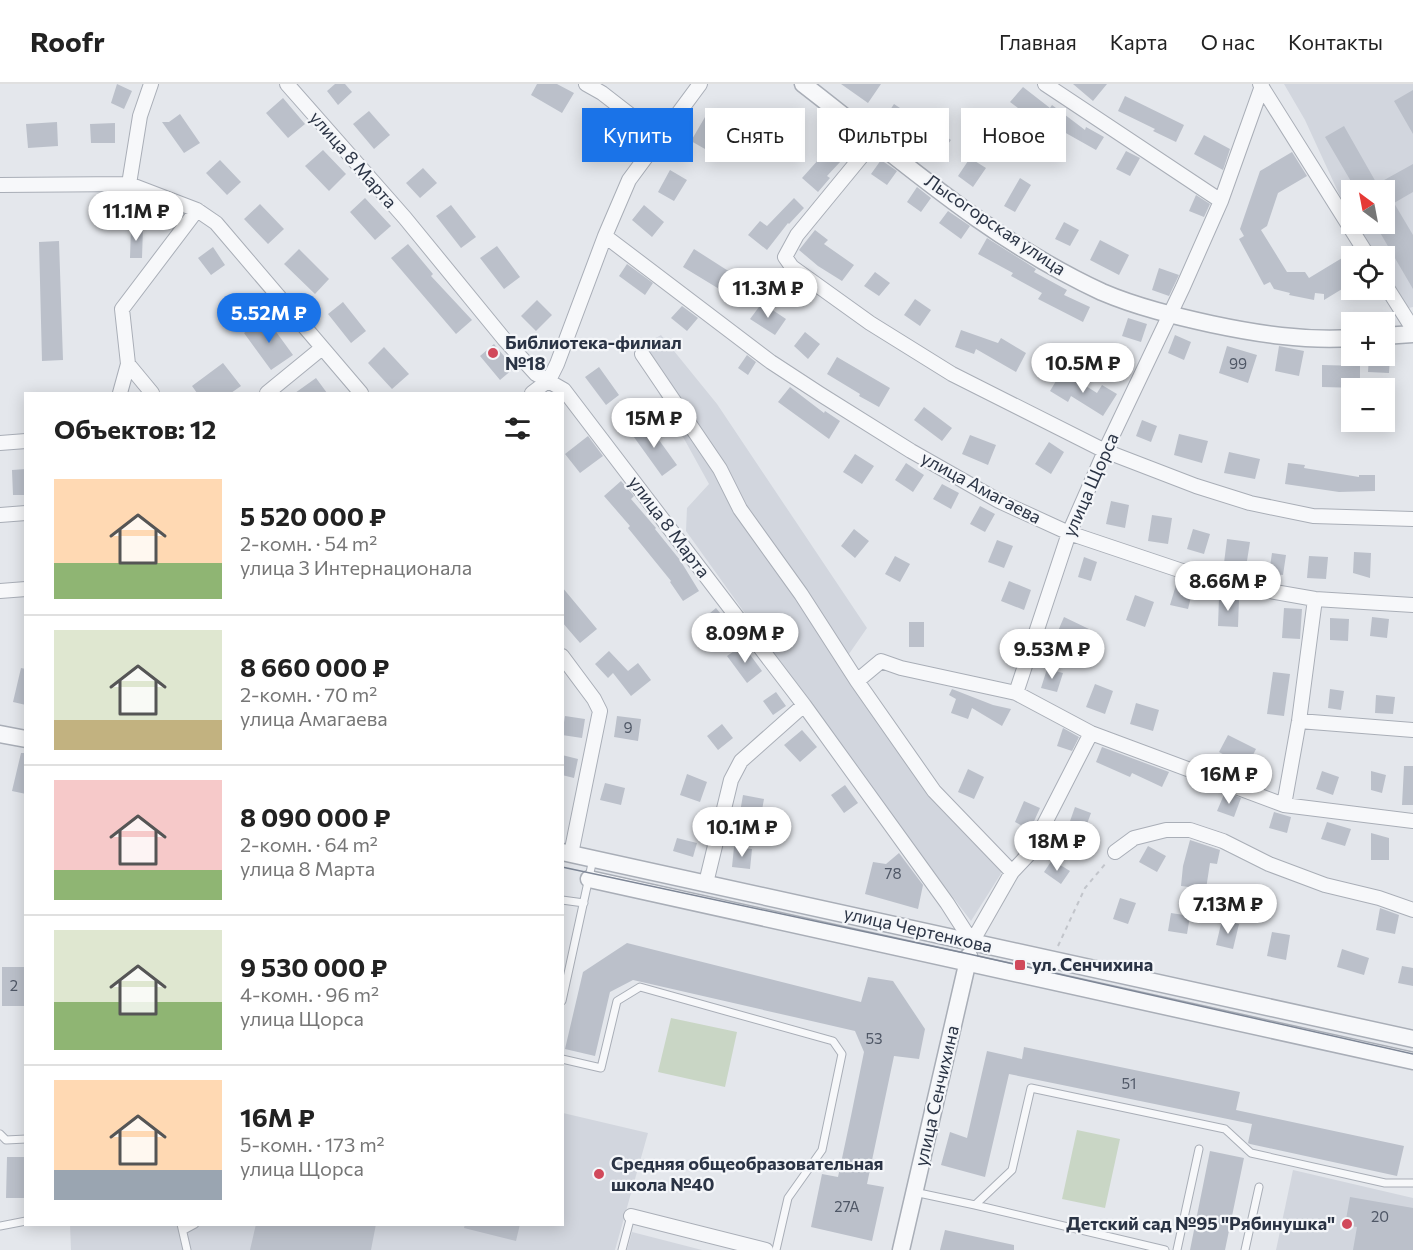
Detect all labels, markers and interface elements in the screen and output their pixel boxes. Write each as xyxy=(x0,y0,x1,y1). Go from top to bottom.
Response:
text: Roofr xyxy=(30,24,105,58)
text: Главная xyxy=(999,29,1077,54)
text: Карта xyxy=(1110,29,1168,54)
text: О нас xyxy=(1201,29,1255,54)
text: Контакты xyxy=(1288,29,1383,54)
street label: улица 8 Марта xyxy=(306,106,402,212)
chip: Купить xyxy=(582,108,693,162)
chip: Снять xyxy=(705,108,805,162)
chip: Фильтры xyxy=(817,108,949,162)
chip: Новое xyxy=(961,108,1066,162)
street label: Лысогорская улица xyxy=(921,169,1070,280)
north arrow xyxy=(1341,180,1395,234)
map controls xyxy=(1341,180,1395,432)
pin: 11.1M ₽ xyxy=(81,191,191,242)
text: 11.1M ₽ xyxy=(102,198,170,222)
button: locate xyxy=(1341,246,1395,300)
pin: 11.3M ₽ xyxy=(713,268,823,319)
text: 11.3M ₽ xyxy=(732,275,804,299)
pin: 5.52M ₽ xyxy=(214,293,324,344)
text: 5.52M ₽ xyxy=(231,300,307,324)
button: + xyxy=(1341,312,1395,366)
place label: Библиотека-филиал №18 xyxy=(505,331,682,374)
pin: 10.5M ₽ xyxy=(1028,343,1138,394)
marker: Библиотека-филиал №18 xyxy=(486,346,500,360)
text: 10.5M ₽ xyxy=(1045,350,1121,374)
house number: 99 xyxy=(1229,354,1247,372)
button: − xyxy=(1341,378,1395,432)
pin: 15M ₽ xyxy=(612,398,696,449)
text: 15M ₽ xyxy=(626,405,683,429)
icon: filters xyxy=(501,412,534,445)
text: Объектов: 12 xyxy=(54,413,216,444)
street label: улица Щорса xyxy=(1057,429,1123,540)
street label: улица Амагаева xyxy=(918,446,1045,528)
street label: улица 8 Марта xyxy=(624,471,715,582)
text: 5 520 000 ₽ xyxy=(240,500,386,531)
icon: home xyxy=(102,503,174,575)
text: 2-комн. · 54 m² xyxy=(240,531,377,555)
text: улица 3 Интернационала xyxy=(240,555,472,579)
pin: 8.66M ₽ xyxy=(1173,561,1283,612)
text: 8.66M ₽ xyxy=(1189,568,1267,592)
pin: 8.09M ₽ xyxy=(690,613,800,664)
text: 8.09M ₽ xyxy=(705,620,785,644)
pin: 9.53M ₽ xyxy=(997,629,1107,680)
text: 9.53M ₽ xyxy=(1014,636,1090,660)
text: 8 660 000 ₽ xyxy=(240,651,389,682)
icon: home xyxy=(102,654,174,726)
text: 2-комн. · 70 m² xyxy=(240,682,377,706)
text: улица Амагаева xyxy=(240,706,388,730)
house number: 9 xyxy=(623,718,633,736)
pin: 16M ₽ xyxy=(1187,754,1271,805)
text: 16M ₽ xyxy=(1200,761,1258,785)
text: 8 090 000 ₽ xyxy=(240,801,391,832)
icon: home xyxy=(102,804,174,876)
pin: 10.1M ₽ xyxy=(687,807,797,858)
text: 10.1M ₽ xyxy=(706,814,778,838)
pin: 18M ₽ xyxy=(1015,821,1099,872)
text: 18M ₽ xyxy=(1028,828,1086,852)
text: 2-комн. · 64 m² xyxy=(240,832,378,856)
text: улица 8 Марта xyxy=(240,856,375,880)
house number: 78 xyxy=(885,864,901,882)
pin: 7.13M ₽ xyxy=(1173,884,1283,935)
text: 7.13M ₽ xyxy=(1193,891,1263,915)
street label: улица Чертенкова xyxy=(842,901,995,957)
text: 9 530 000 ₽ xyxy=(240,951,388,982)
place label: ул. Сенчихина xyxy=(1032,953,1153,975)
icon: home xyxy=(102,954,174,1026)
marker: ул. Сенчихина xyxy=(1013,958,1027,972)
house number: 2 xyxy=(10,976,18,994)
text: 4-комн. · 96 m² xyxy=(240,982,379,1006)
text: улица Щорса xyxy=(240,1006,364,1030)
street label: улица Сенчихина xyxy=(909,1023,963,1168)
house number: 53 xyxy=(865,1029,883,1047)
house number: 51 xyxy=(1121,1074,1137,1092)
text: 16M ₽ xyxy=(240,1101,315,1132)
icon: home xyxy=(102,1104,174,1176)
text: 5-комн. · 173 m² xyxy=(240,1132,385,1156)
place label: Средняя общеобразовательная школа №40 xyxy=(611,1152,884,1195)
text: улица Щорса xyxy=(240,1156,364,1180)
marker: Средняя общеобразовательная школа №40 xyxy=(592,1167,606,1181)
house number: 27А xyxy=(834,1197,860,1215)
house number: 20 xyxy=(1371,1207,1389,1225)
place label: Детский сад №95 "Рябинушка" xyxy=(1066,1212,1335,1234)
marker: Детский сад №95 "Рябинушка" xyxy=(1340,1217,1354,1231)

